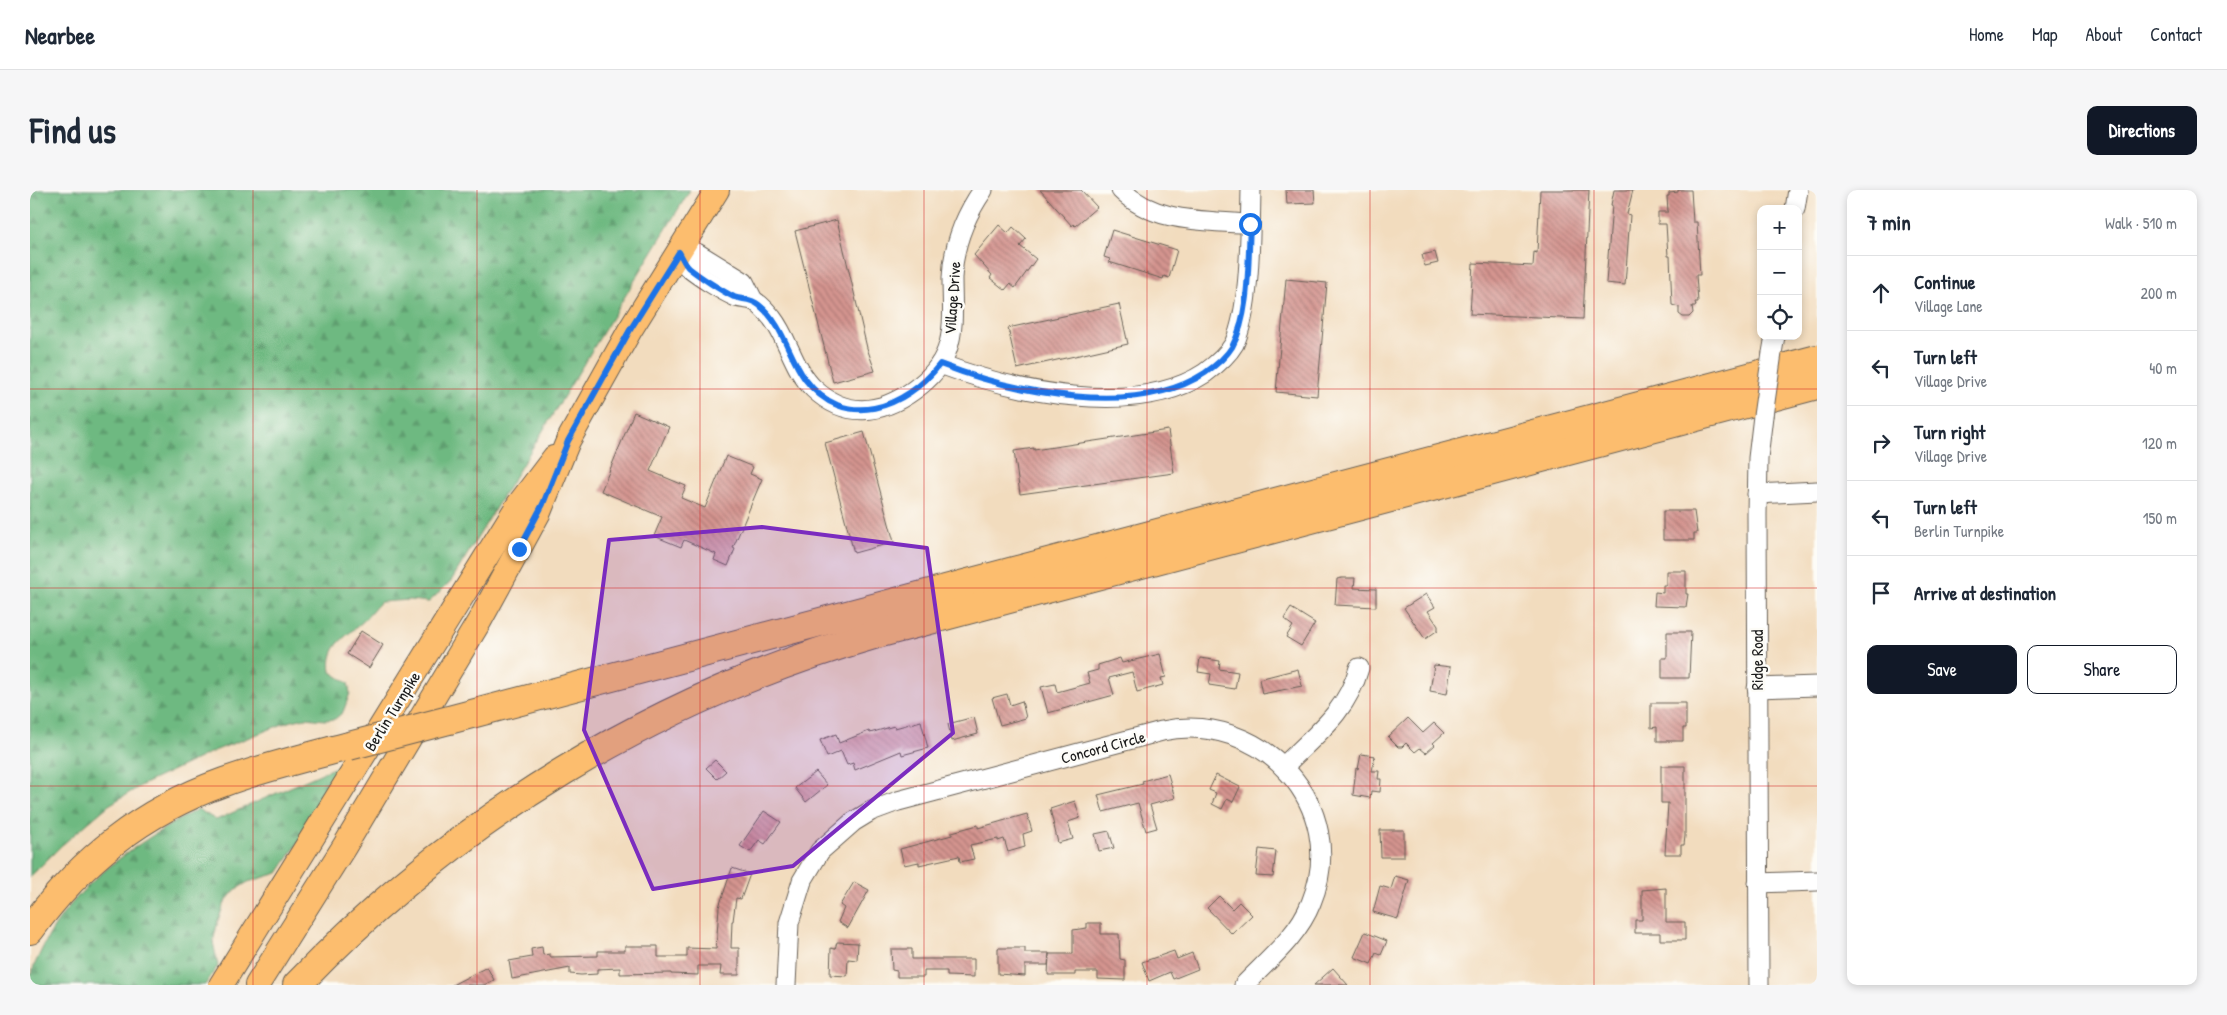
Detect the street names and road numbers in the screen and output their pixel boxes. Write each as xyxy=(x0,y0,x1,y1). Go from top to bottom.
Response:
street label: Village Drive xyxy=(938,260,966,335)
street label: Ridge Road xyxy=(1746,630,1768,690)
street label: Berlin Turnpike xyxy=(359,666,426,755)
street label: Concord Circle xyxy=(1058,725,1148,769)

